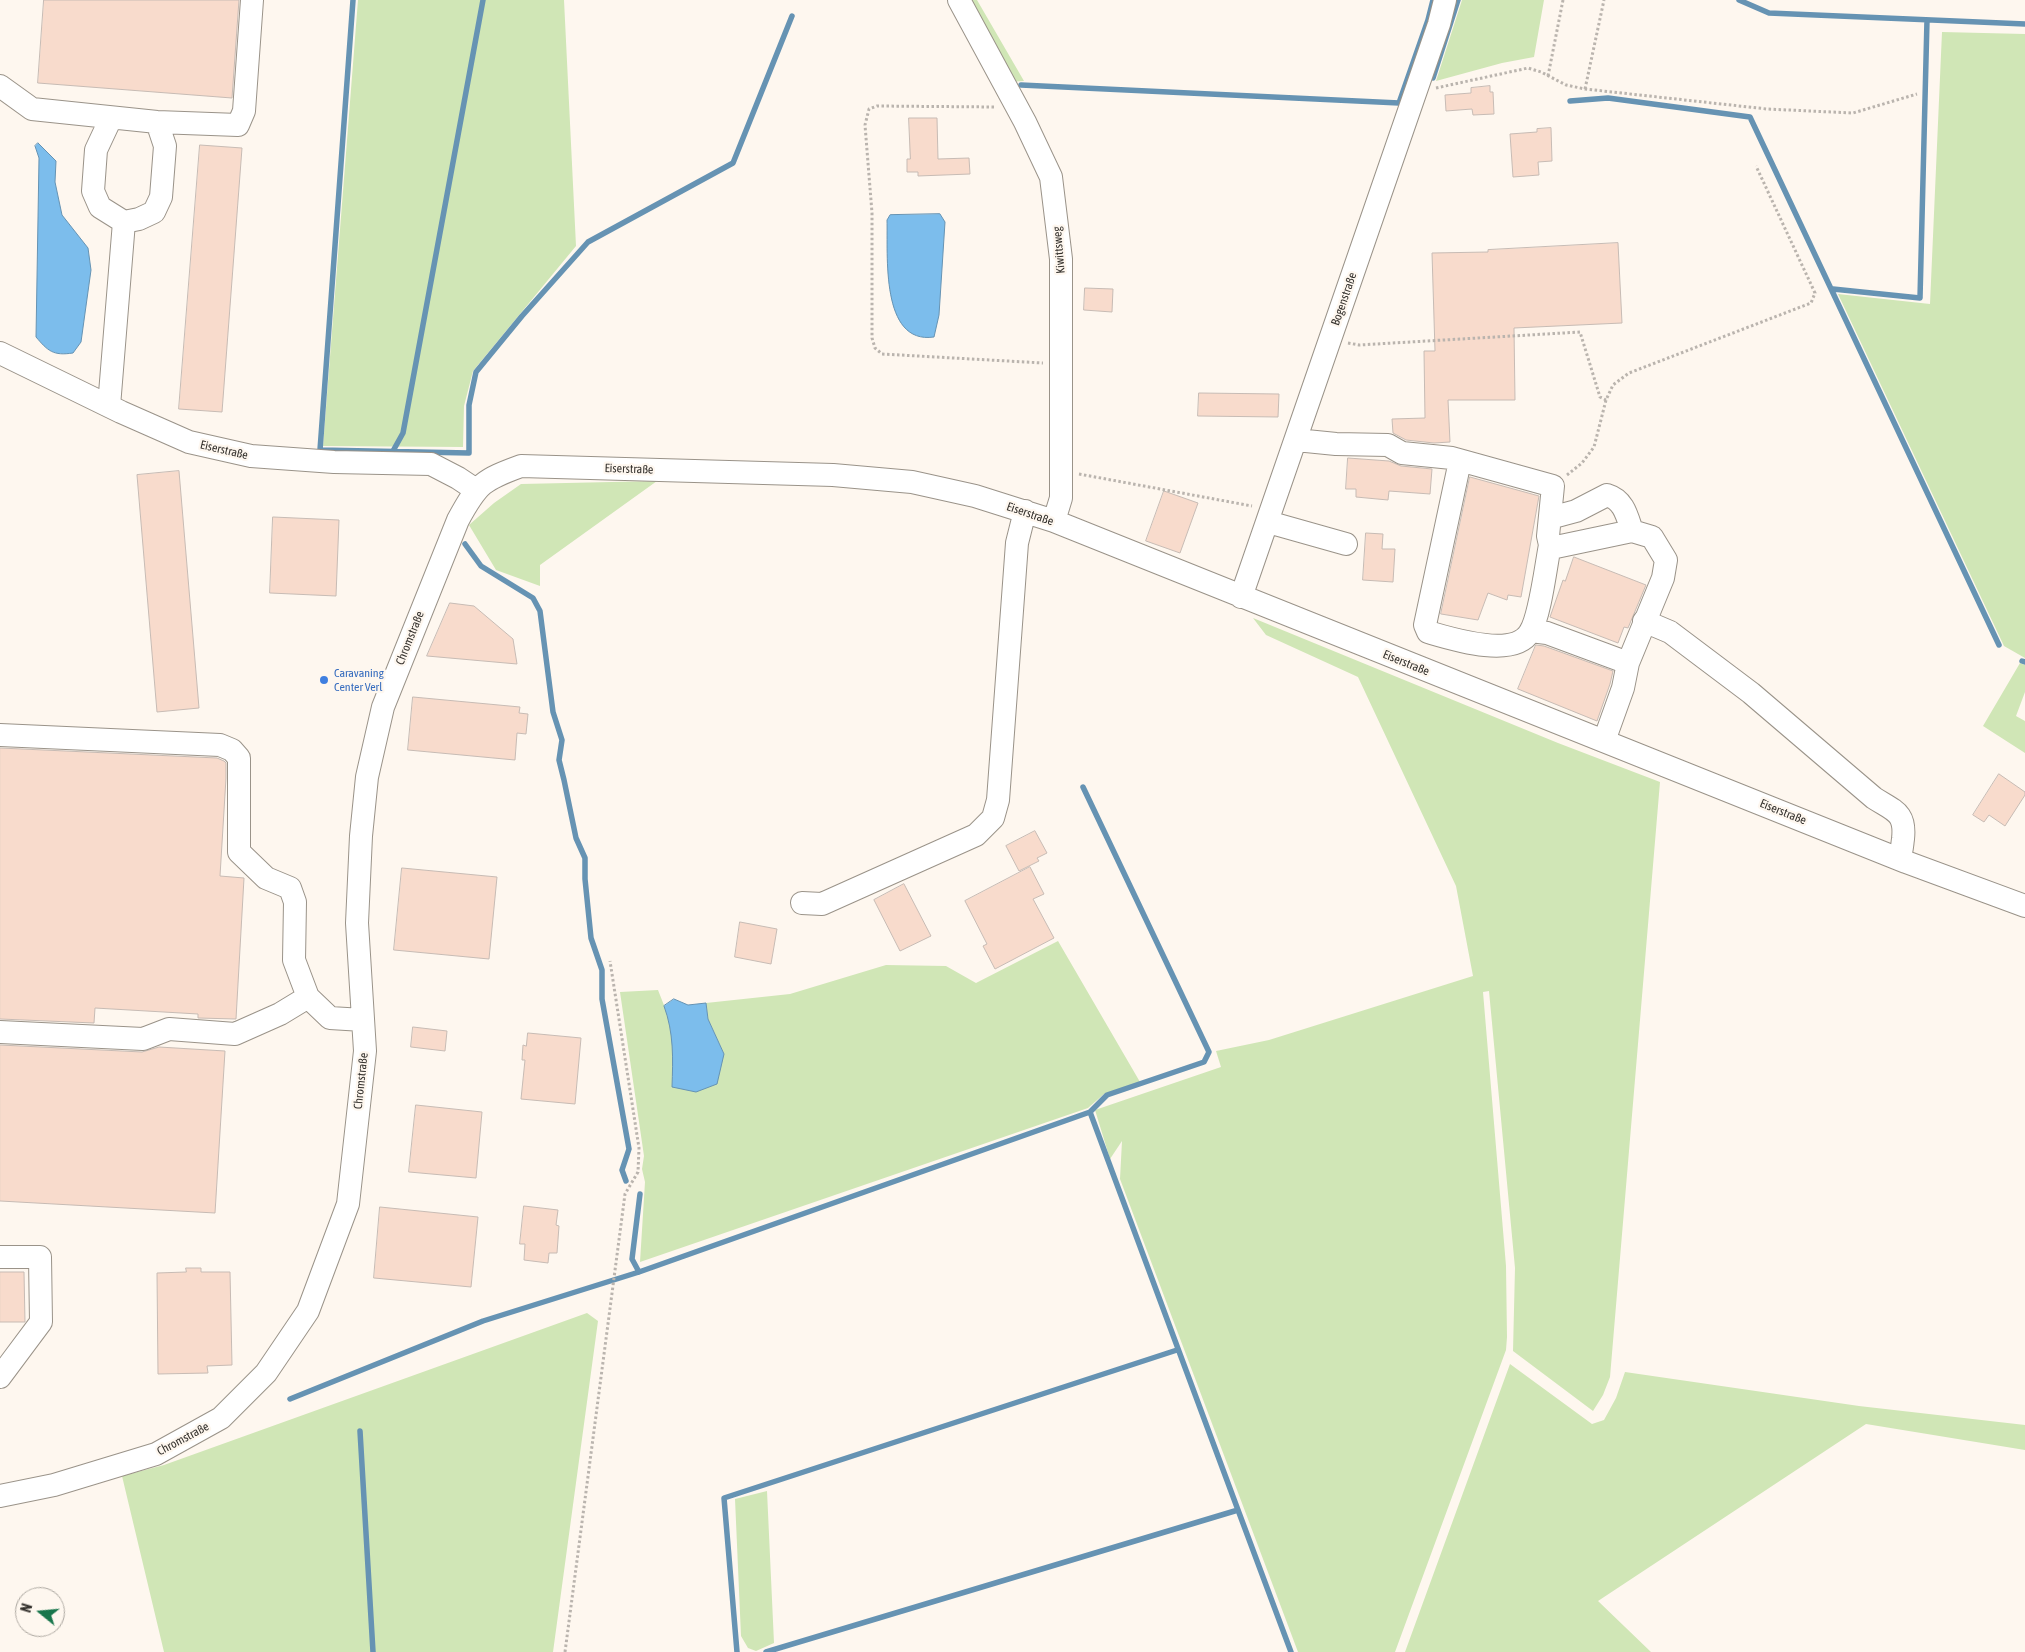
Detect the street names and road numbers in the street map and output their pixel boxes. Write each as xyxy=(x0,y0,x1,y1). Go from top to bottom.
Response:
street label: Kiwittsweg xyxy=(1050,226,1068,274)
street label: Bogenstraße xyxy=(1328,271,1360,327)
street label: Eiserstraße xyxy=(199,438,249,462)
street label: Eiserstraße xyxy=(604,461,654,477)
street label: Eiserstraße xyxy=(1005,499,1055,529)
street label: Chromstraße xyxy=(393,609,427,667)
street label: Eiserstraße xyxy=(1381,647,1431,679)
street label: Eiserstraße xyxy=(1758,796,1808,828)
street label: Chromstraße xyxy=(351,1052,371,1110)
street label: Chromstraße xyxy=(155,1419,211,1459)

